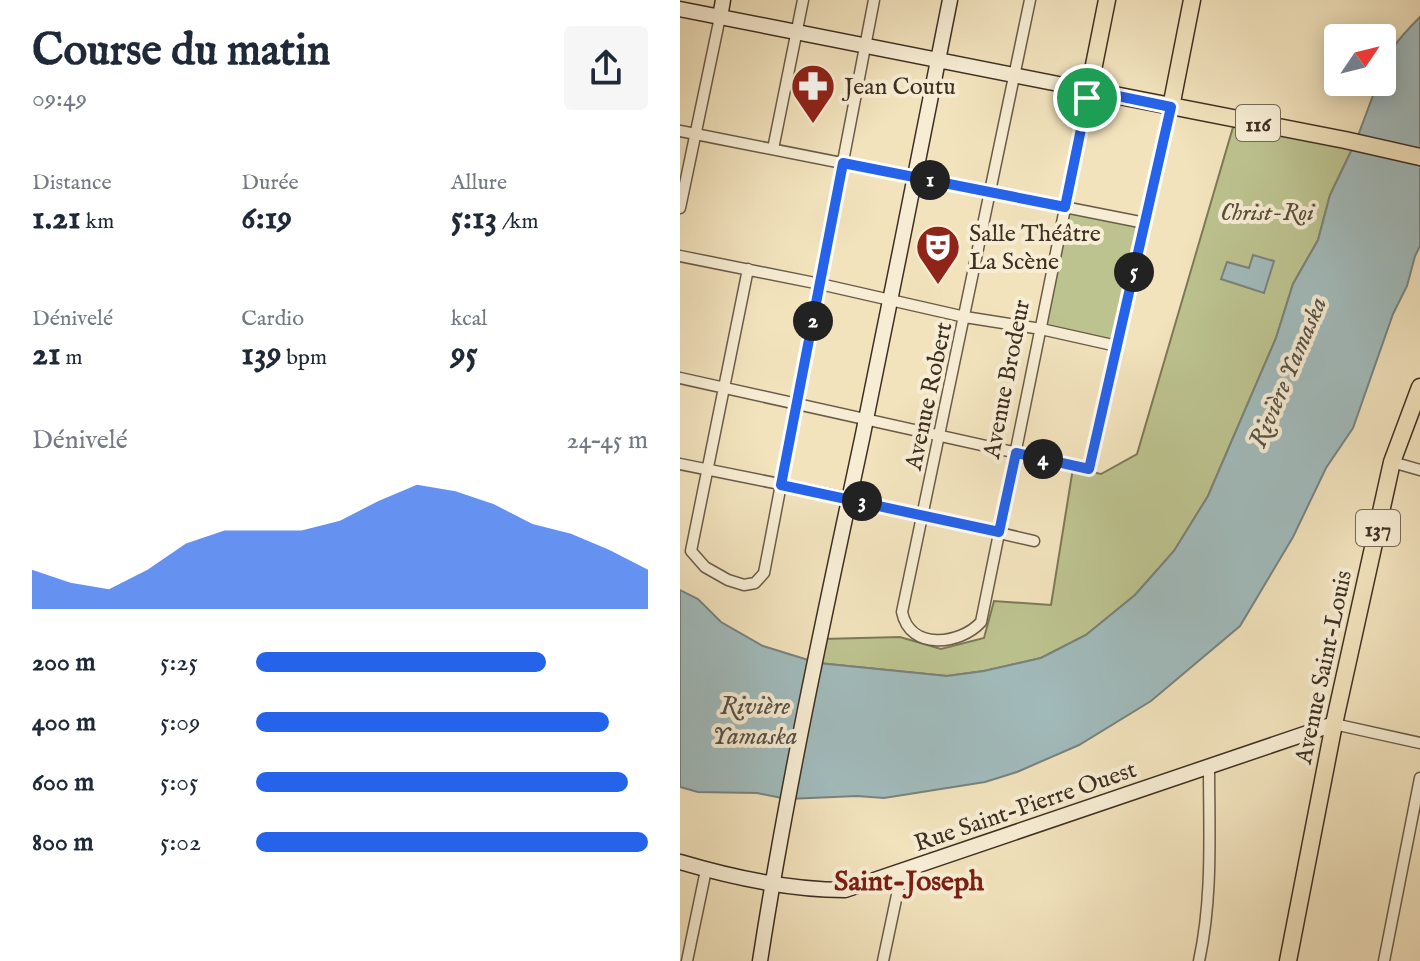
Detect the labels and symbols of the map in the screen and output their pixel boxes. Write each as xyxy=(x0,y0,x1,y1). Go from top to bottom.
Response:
north arrow xyxy=(1324,24,1396,96)
pharmacy icon: Jean Coutu xyxy=(789,62,837,125)
pin xyxy=(1053,64,1121,132)
place label: Jean Coutu xyxy=(841,72,956,103)
road number: 116 xyxy=(1236,105,1280,141)
pin: 1 xyxy=(910,160,950,200)
park label: Christ-Roi xyxy=(1220,198,1316,229)
place label: Salle Théâtre La Scène xyxy=(969,219,1101,278)
theatre icon: Salle Théâtre La Scène xyxy=(914,223,962,286)
pin: 5 xyxy=(1114,252,1154,292)
water label: Rivière Yamaska xyxy=(1242,292,1335,453)
street label: Avenue Brodeur xyxy=(977,297,1038,462)
pin: 2 xyxy=(793,301,833,341)
street label: Avenue Robert xyxy=(898,319,960,474)
pin: 4 xyxy=(1023,439,1063,479)
pin: 3 xyxy=(842,481,882,521)
road number: 137 xyxy=(1356,510,1400,546)
street label: Avenue Saint-Louis xyxy=(1289,568,1360,768)
water label: Rivière Yamaska xyxy=(712,690,798,753)
street label: Rue Saint-Pierre Ouest xyxy=(910,755,1141,860)
district label: Saint-Joseph xyxy=(834,865,985,900)

